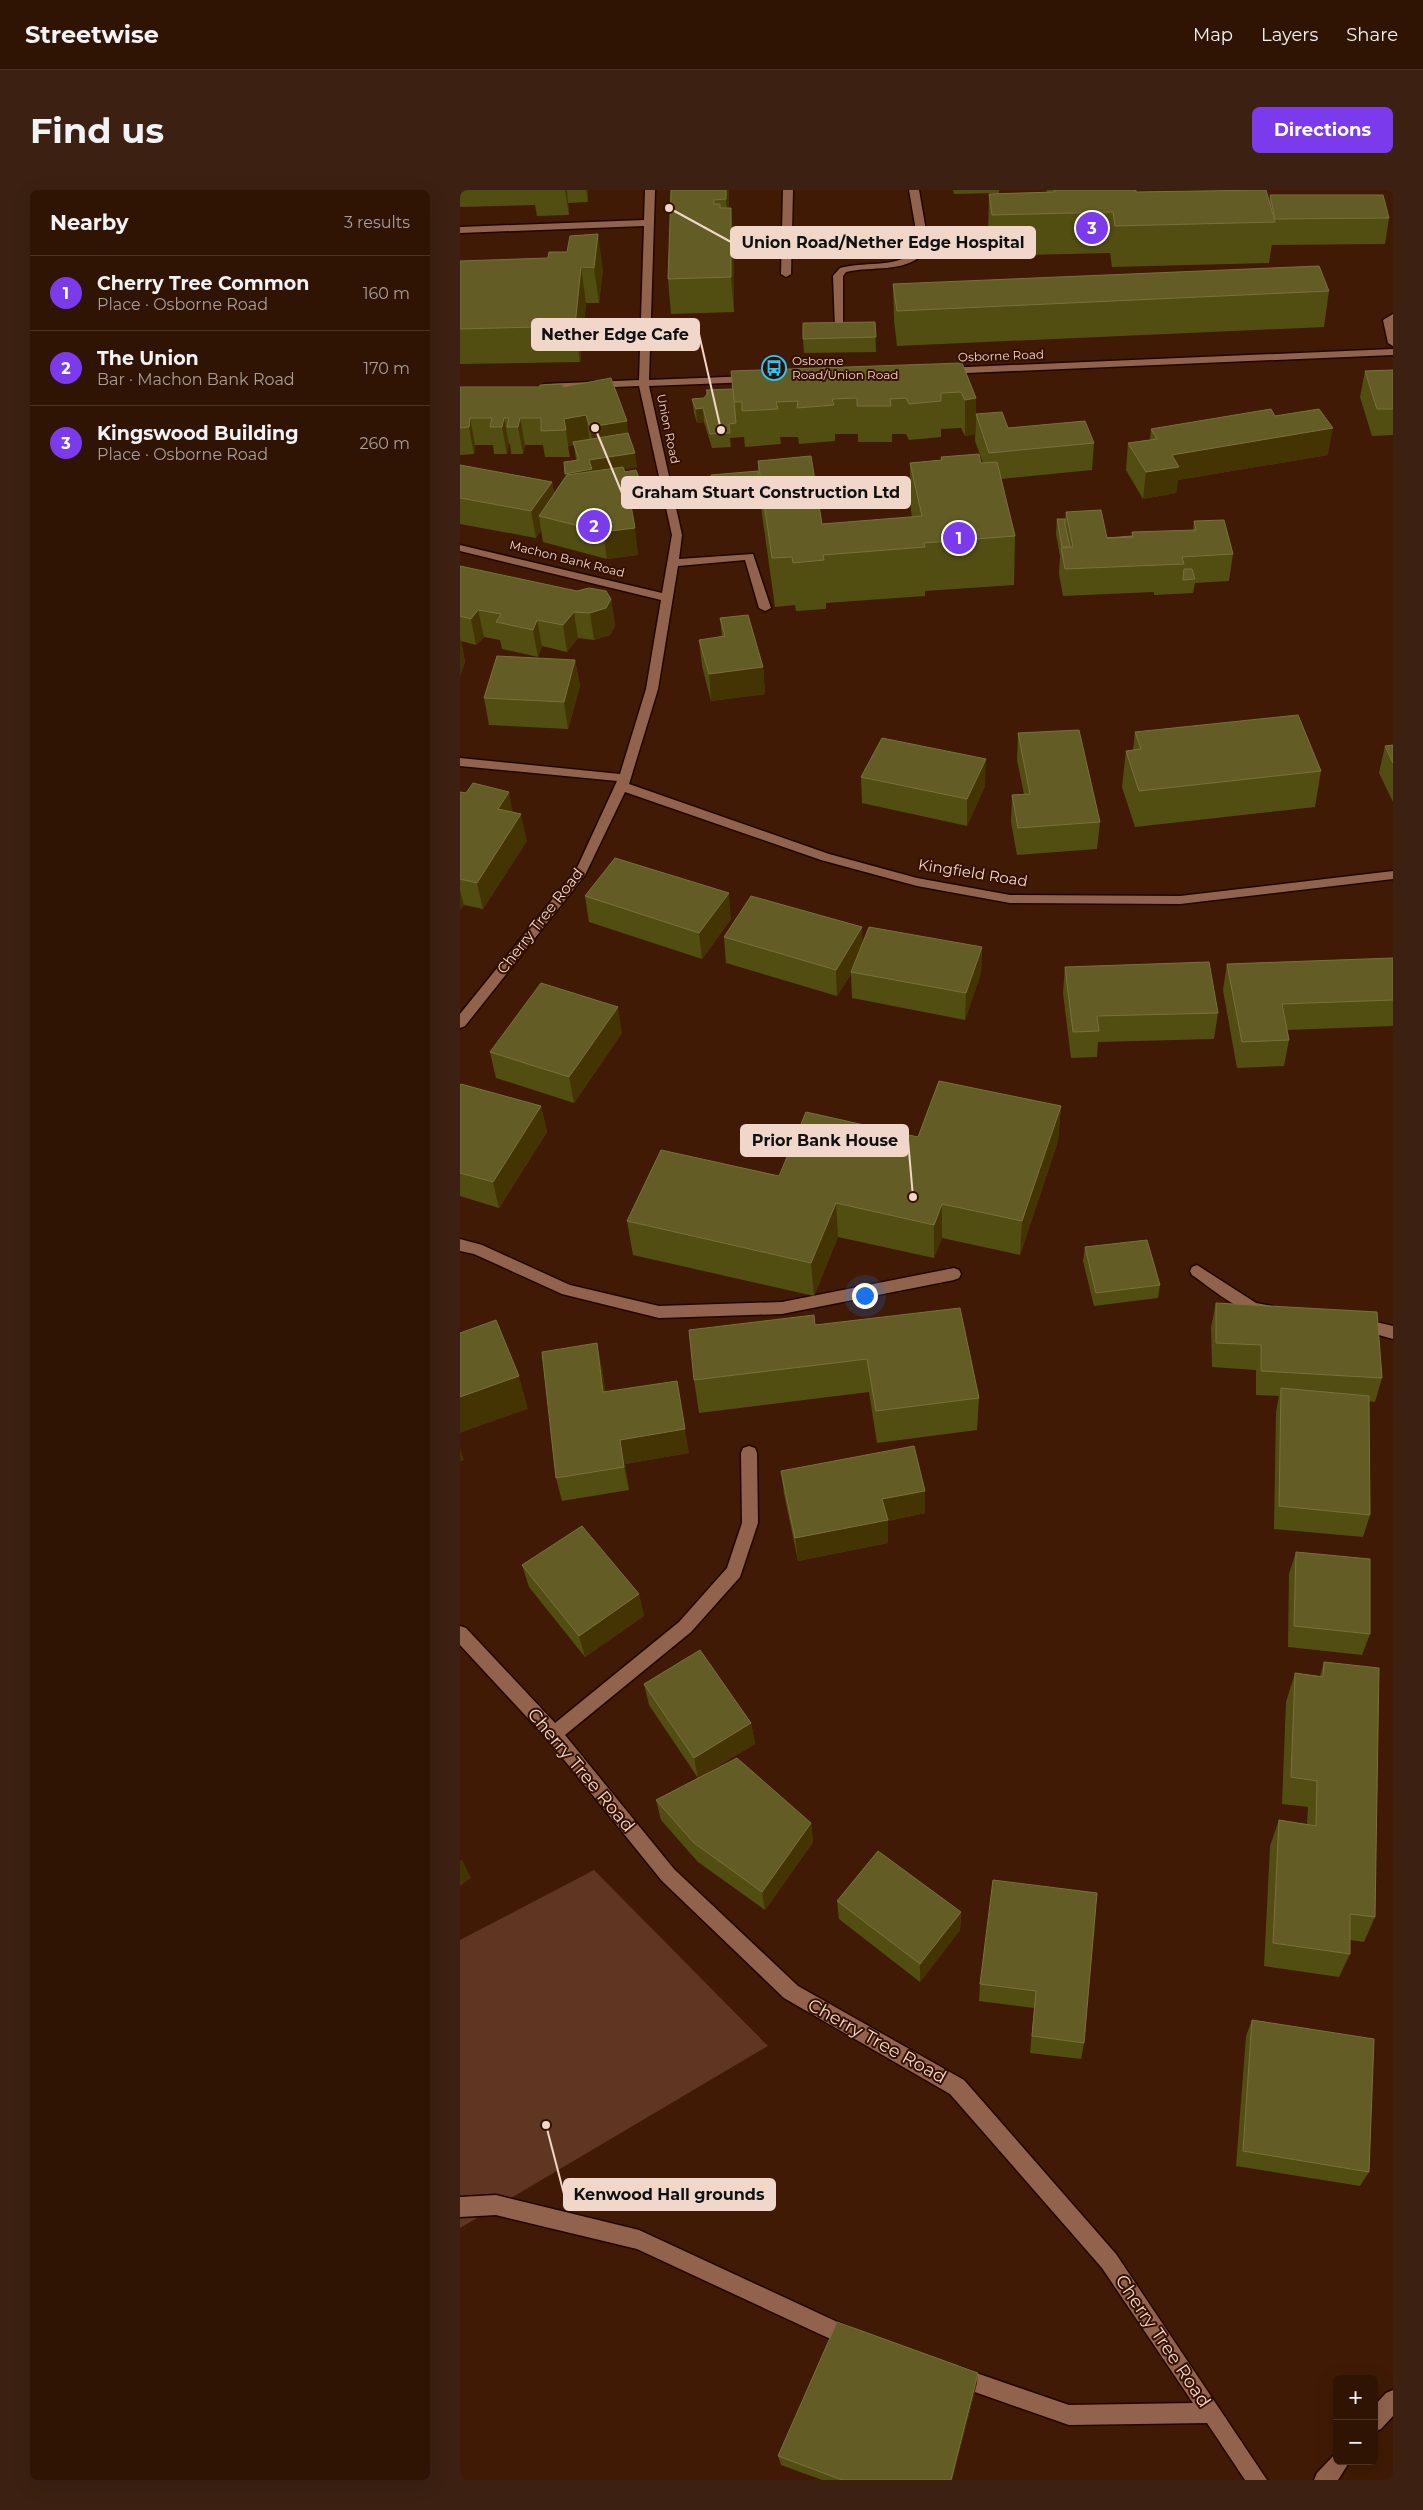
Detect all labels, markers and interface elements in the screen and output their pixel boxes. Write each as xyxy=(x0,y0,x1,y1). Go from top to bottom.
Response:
text: Streetwise xyxy=(25,20,159,49)
text: Map xyxy=(1193,24,1233,46)
text: Layers xyxy=(1261,24,1318,46)
text: Share xyxy=(1346,24,1398,46)
button: Directions xyxy=(1252,107,1393,153)
text: Find us xyxy=(30,109,164,152)
pin: 3 xyxy=(1076,209,1108,247)
text: Nearby xyxy=(50,210,129,235)
text: 3 results xyxy=(344,213,410,232)
callout: Union Road/Nether Edge Hospital xyxy=(731,227,1035,258)
text: Union Road/Nether Edge Hospital xyxy=(741,233,1025,252)
text: Cherry Tree Common xyxy=(97,272,309,295)
text: 1 xyxy=(63,284,69,303)
text: 160 m xyxy=(363,284,410,303)
text: Place · Osborne Road xyxy=(97,295,268,314)
callout: Nether Edge Cafe xyxy=(532,319,699,350)
text: Nether Edge Cafe xyxy=(541,325,689,344)
text: The Union xyxy=(97,347,199,370)
street label: Osborne Road xyxy=(958,347,1044,364)
place label: Osborne Road/Union Road xyxy=(792,353,898,382)
bus stop icon: Osborne Road/Union Road xyxy=(761,355,787,381)
text: 2 xyxy=(61,359,71,378)
text: 170 m xyxy=(363,359,410,378)
text: Bar · Machon Bank Road xyxy=(97,370,295,389)
street label: Union Road xyxy=(654,393,683,465)
text: Kingswood Building xyxy=(97,422,299,445)
text: 3 xyxy=(61,434,71,453)
text: 260 m xyxy=(359,434,410,453)
text: Place · Osborne Road xyxy=(97,445,268,464)
callout: Graham Stuart Construction Ltd xyxy=(622,477,910,508)
text: Graham Stuart Construction Ltd xyxy=(632,483,900,502)
pin: 2 xyxy=(578,507,610,545)
pin: 1 xyxy=(943,519,975,557)
street label: Machon Bank Road xyxy=(508,537,626,580)
street label: Kingfield Road xyxy=(917,854,1029,891)
street label: Cherry Tree Road xyxy=(492,864,587,977)
callout: Prior Bank House xyxy=(741,1125,908,1156)
text: Prior Bank House xyxy=(752,1131,898,1150)
your location xyxy=(852,1283,878,1309)
street label: Cherry Tree Road xyxy=(523,1704,639,1836)
street label: Cherry Tree Road xyxy=(804,1994,950,2088)
callout: Kenwood Hall grounds xyxy=(564,2179,775,2210)
text: Kenwood Hall grounds xyxy=(574,2185,765,2204)
street label: Cherry Tree Road xyxy=(1111,2271,1215,2411)
map controls xyxy=(1333,2375,1378,2465)
button: + xyxy=(1333,2375,1378,2420)
button: − xyxy=(1333,2420,1378,2465)

